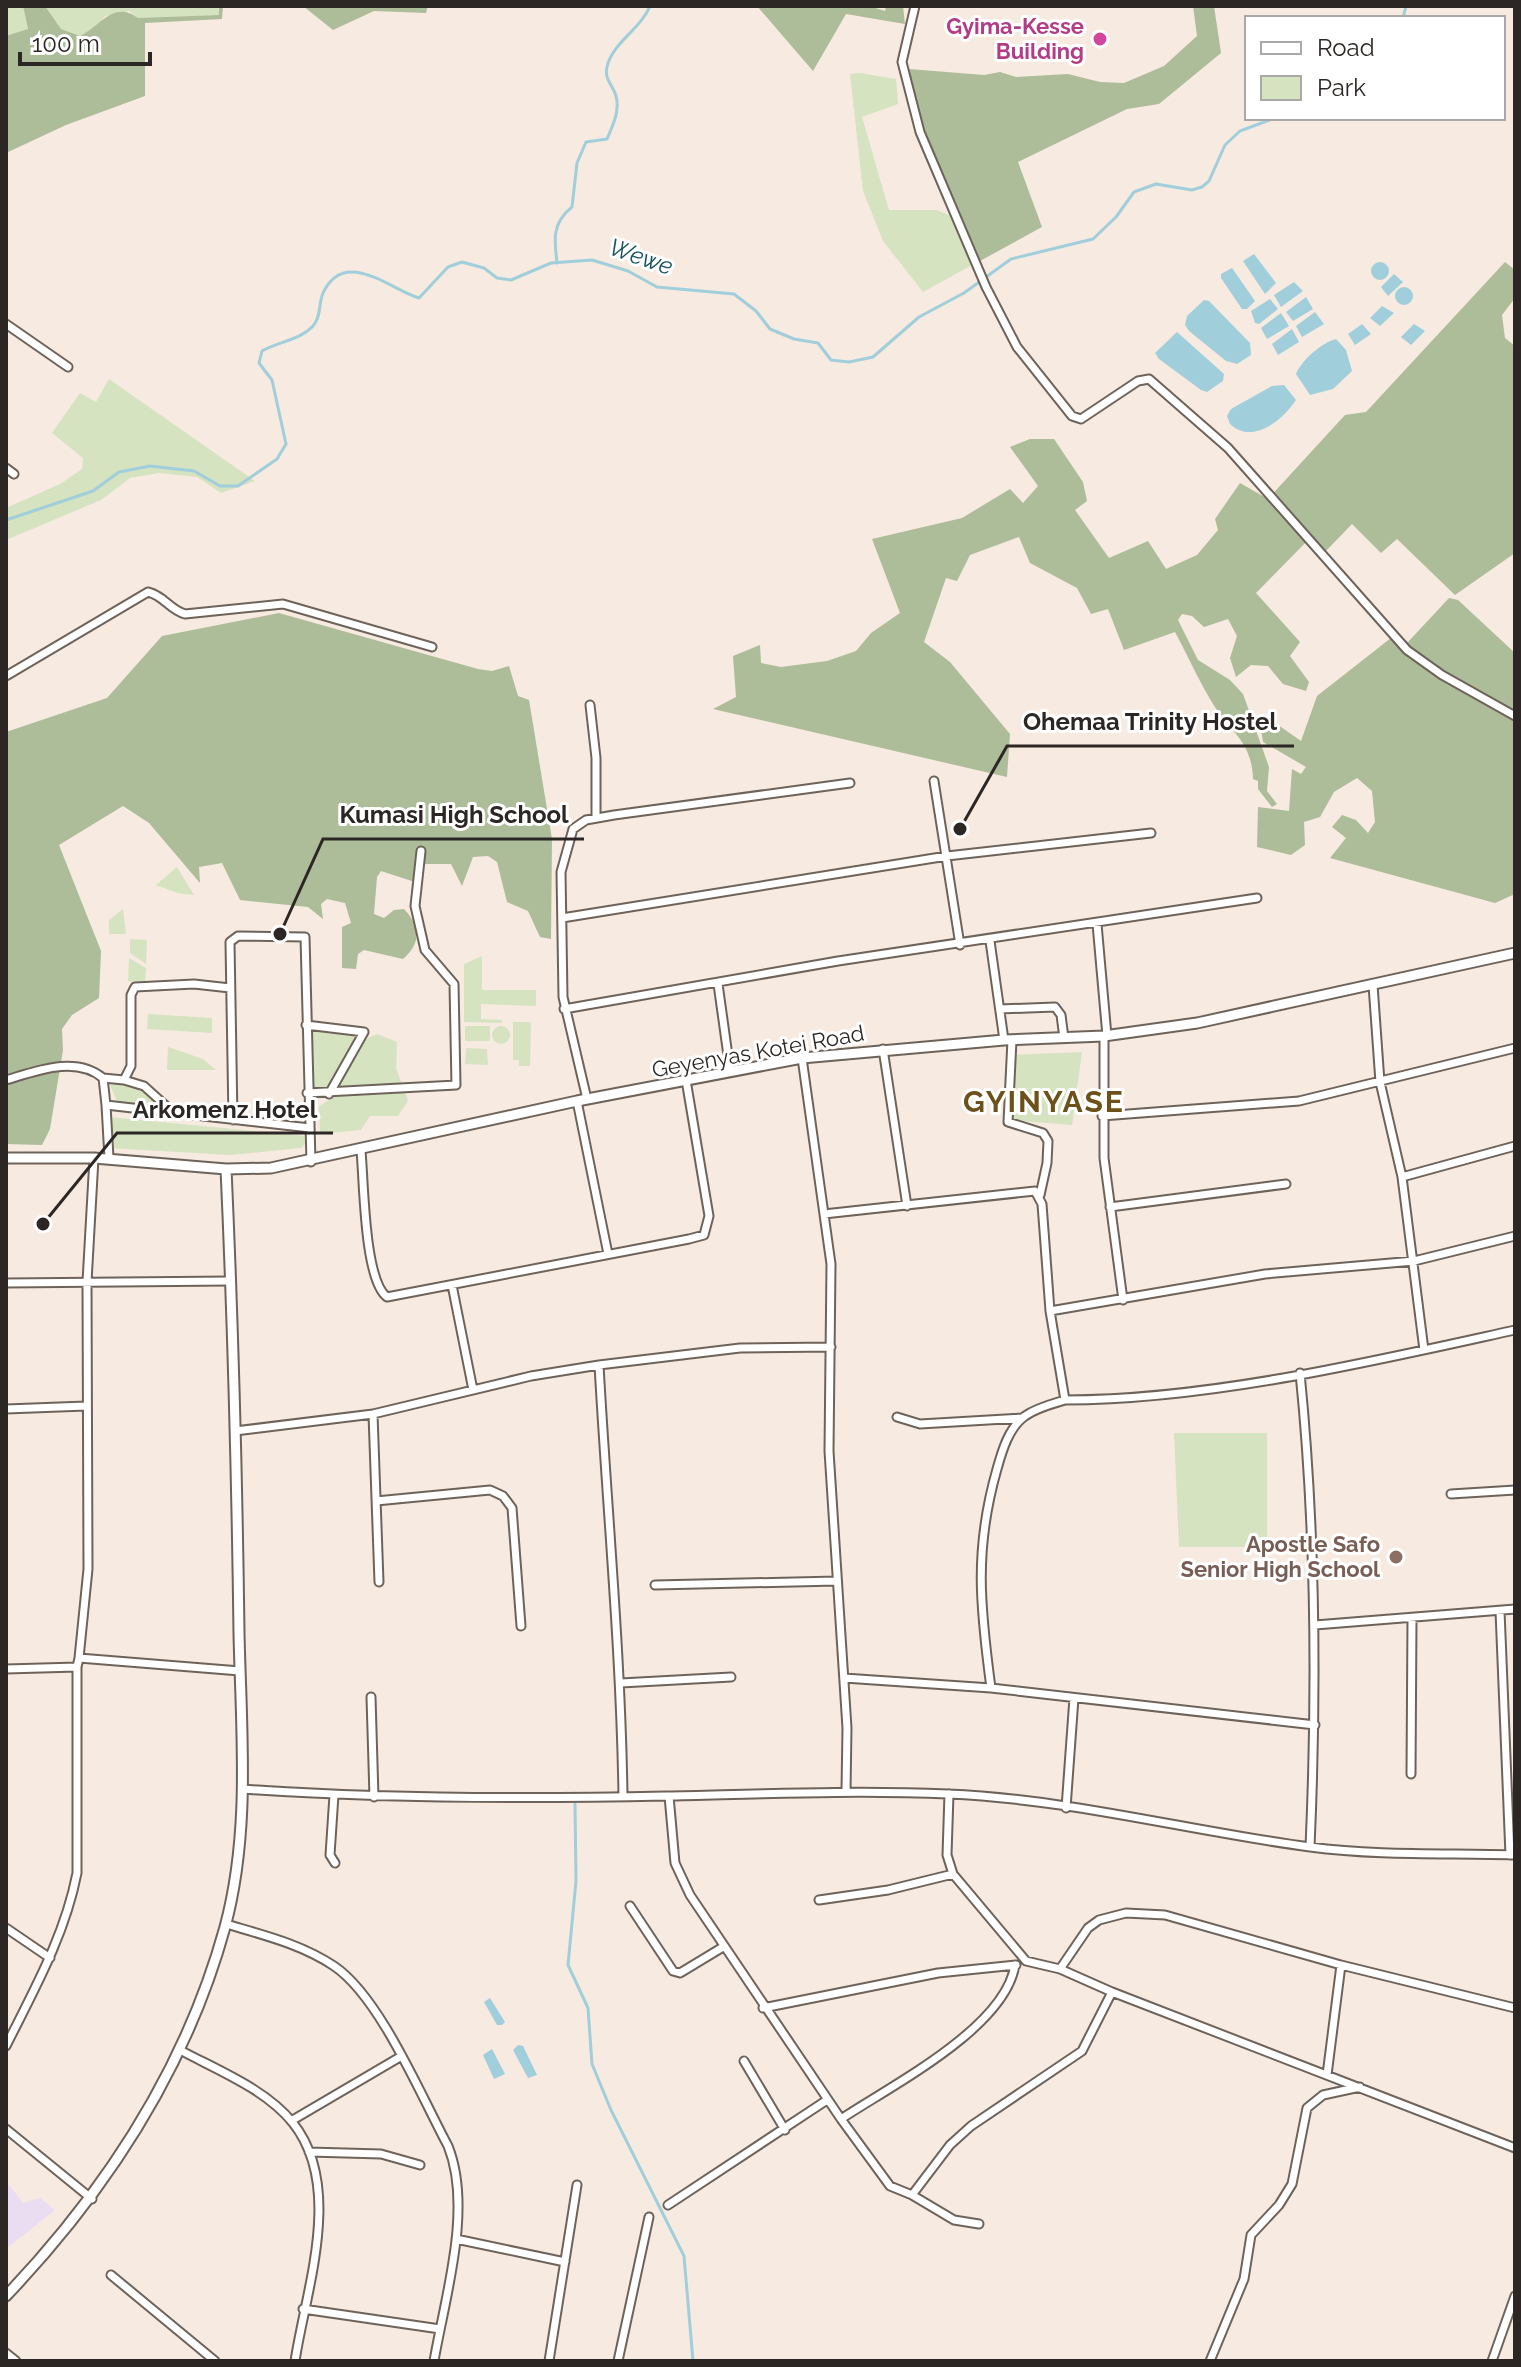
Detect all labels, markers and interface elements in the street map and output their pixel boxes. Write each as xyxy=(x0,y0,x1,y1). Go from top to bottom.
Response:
place label: Gyima-Kesse Building xyxy=(946,13,1084,64)
scale bar xyxy=(20,16,150,66)
legend xyxy=(1245,16,1505,120)
text: 100 m xyxy=(32,29,100,58)
marker: Gyima-Kesse Building xyxy=(1091,30,1109,48)
text: Road xyxy=(1317,33,1375,62)
text: Park xyxy=(1317,73,1366,102)
water label: Wewe xyxy=(605,232,677,281)
callout: Ohemaa Trinity Hostel xyxy=(1007,698,1294,746)
text: Ohemaa Trinity Hostel xyxy=(1023,707,1277,736)
callout: Kumasi High School xyxy=(323,791,584,839)
text: Kumasi High School xyxy=(339,800,569,829)
street label: Geyenyas Kotei Road xyxy=(650,1020,866,1082)
district label: GYINYASE xyxy=(963,1084,1125,1119)
callout: Arkomenz Hotel xyxy=(117,1085,333,1133)
text: Arkomenz Hotel xyxy=(133,1095,318,1124)
place label: Apostle Safo Senior High School xyxy=(1180,1531,1381,1582)
marker: Apostle Safo Senior High School xyxy=(1387,1548,1405,1566)

